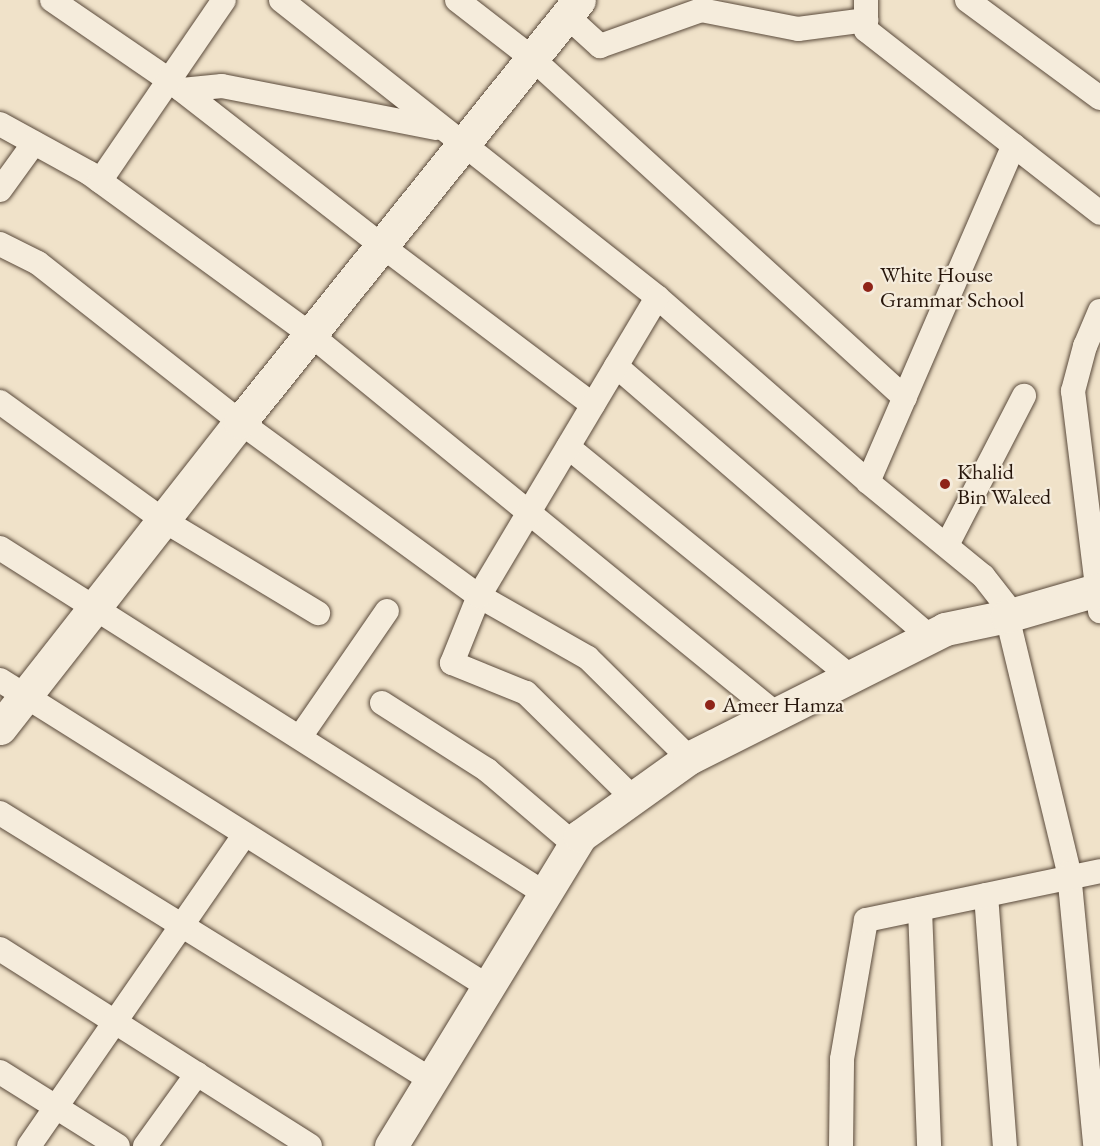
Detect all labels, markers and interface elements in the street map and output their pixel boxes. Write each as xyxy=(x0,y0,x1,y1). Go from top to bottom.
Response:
place label: White House Grammar School xyxy=(880,261,1024,312)
marker: White House Grammar School xyxy=(861,280,875,294)
place label: Khalid Bin Waleed xyxy=(957,458,1051,510)
marker: Khalid Bin Waleed xyxy=(938,477,952,491)
place label: Ameer Hamza xyxy=(722,692,844,718)
marker: Ameer Hamza xyxy=(703,698,717,712)

